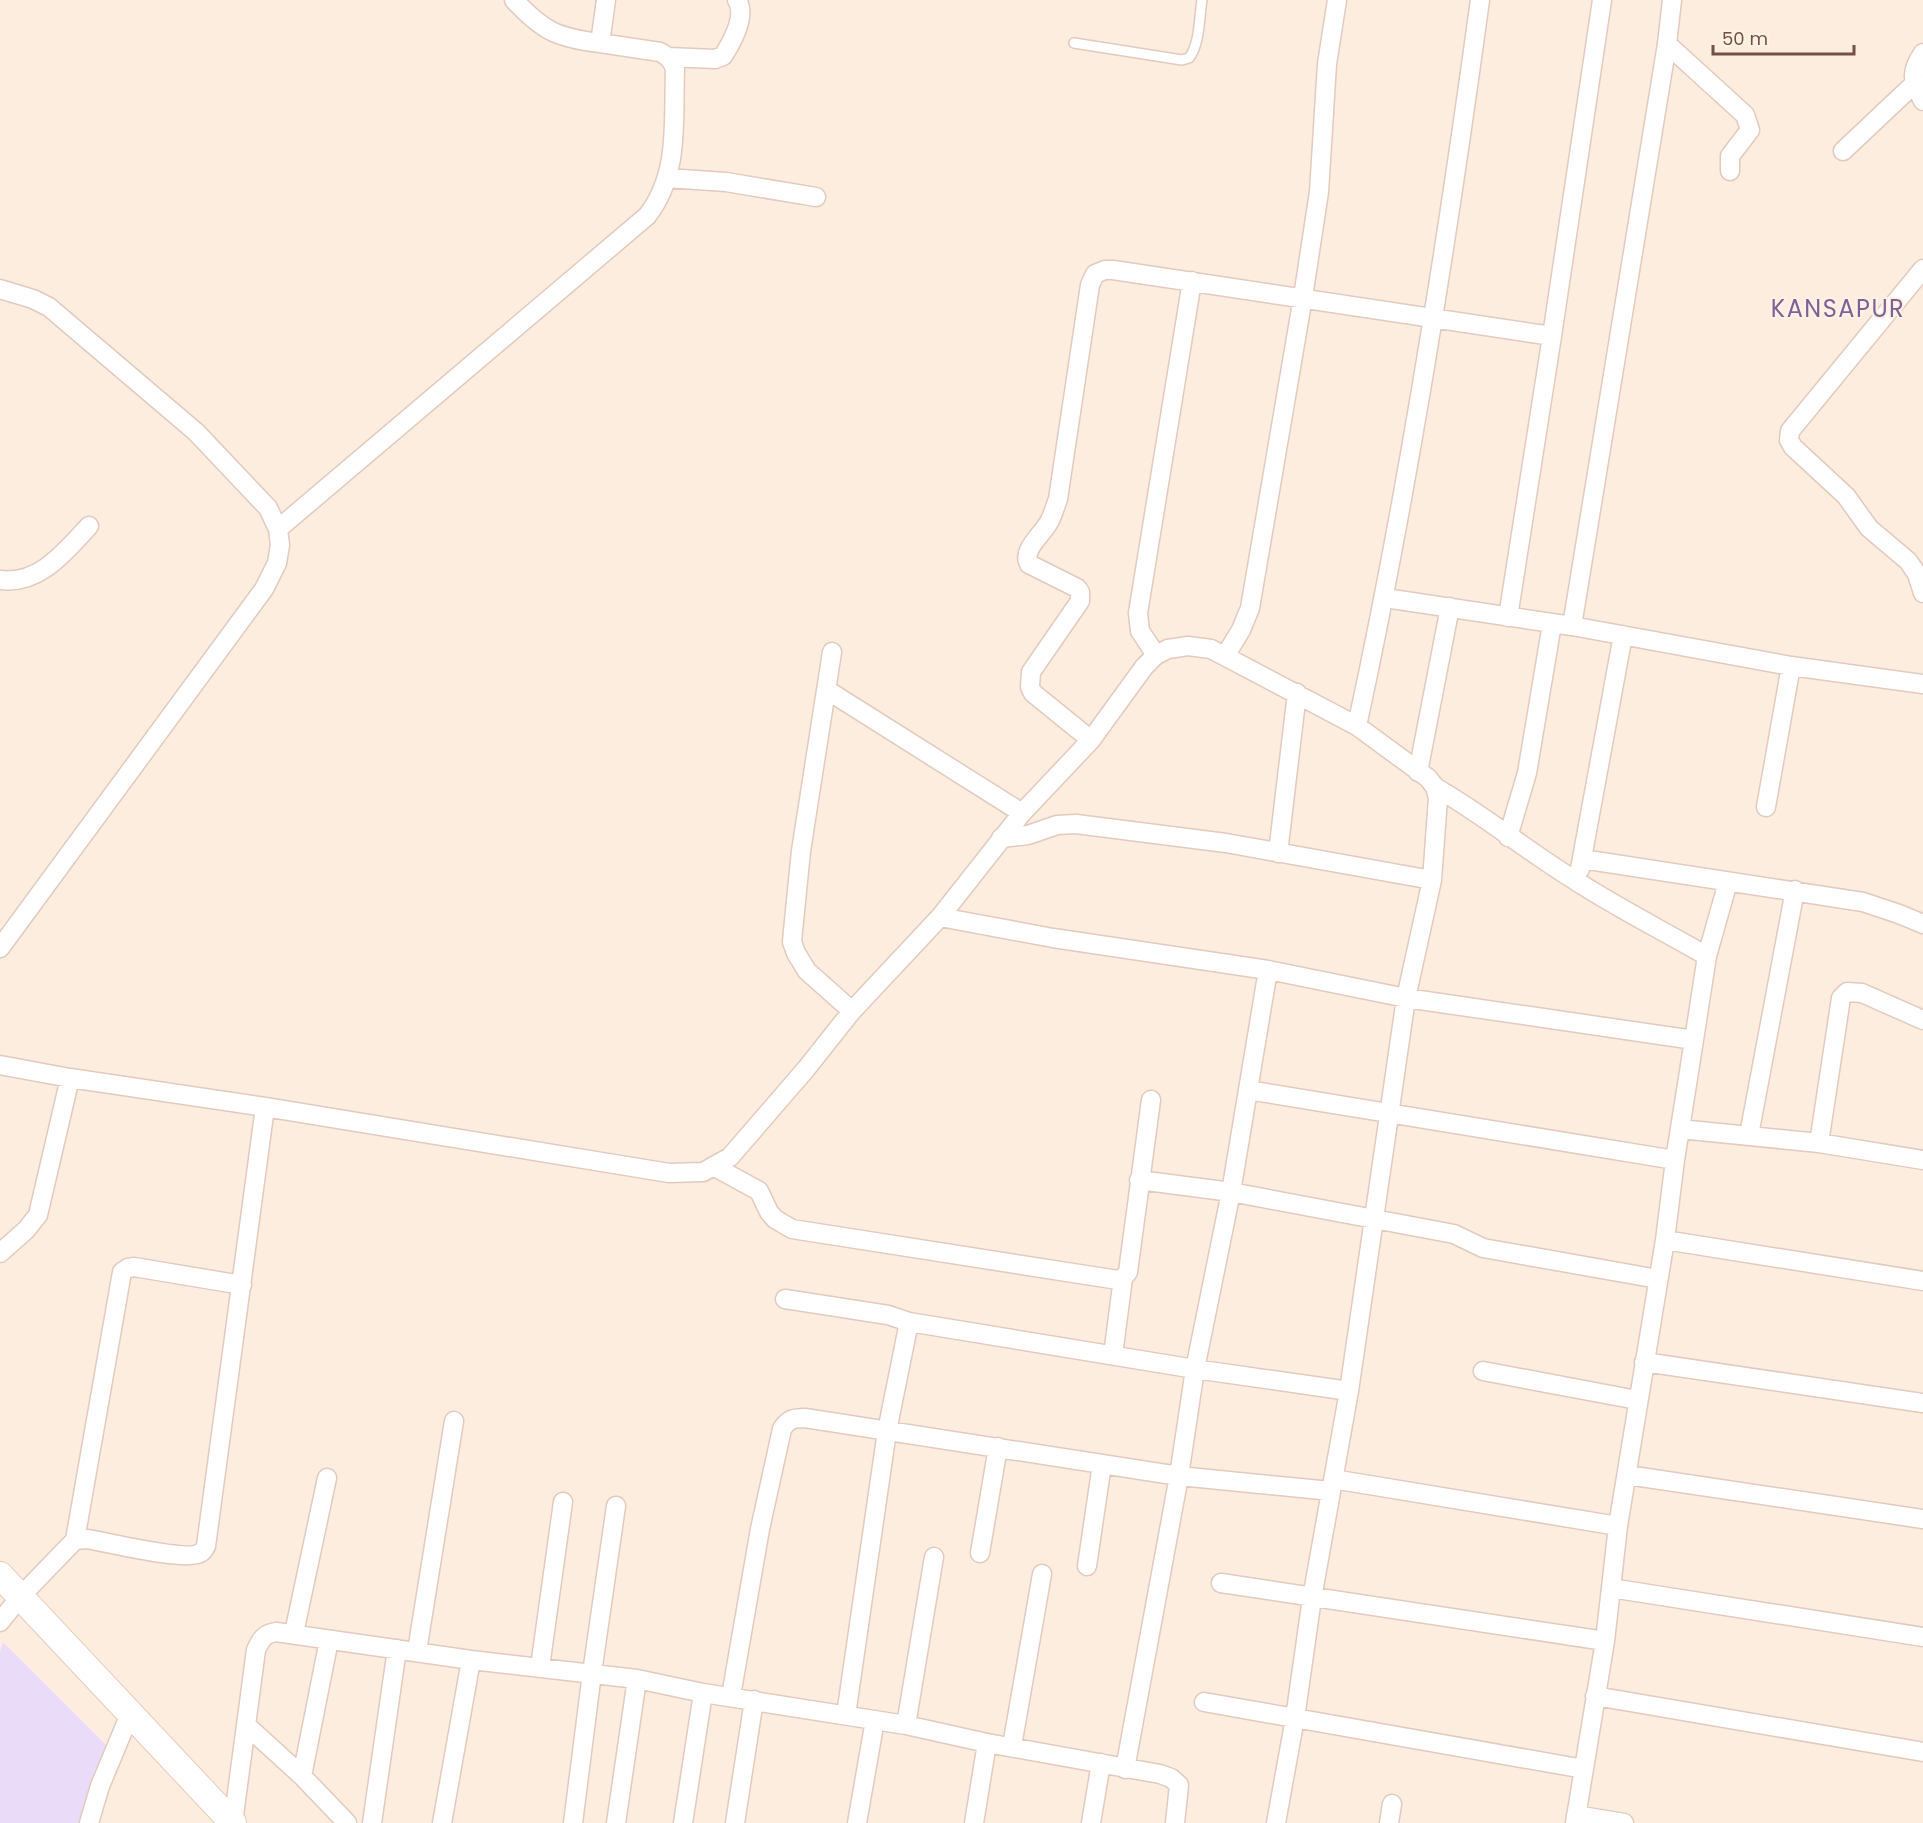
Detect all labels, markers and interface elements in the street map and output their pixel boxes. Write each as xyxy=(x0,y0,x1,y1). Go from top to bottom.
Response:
scale bar xyxy=(1713,18,1854,56)
text: 50 m xyxy=(1722,26,1768,51)
district label: KANSAPUR xyxy=(1771,292,1905,325)

